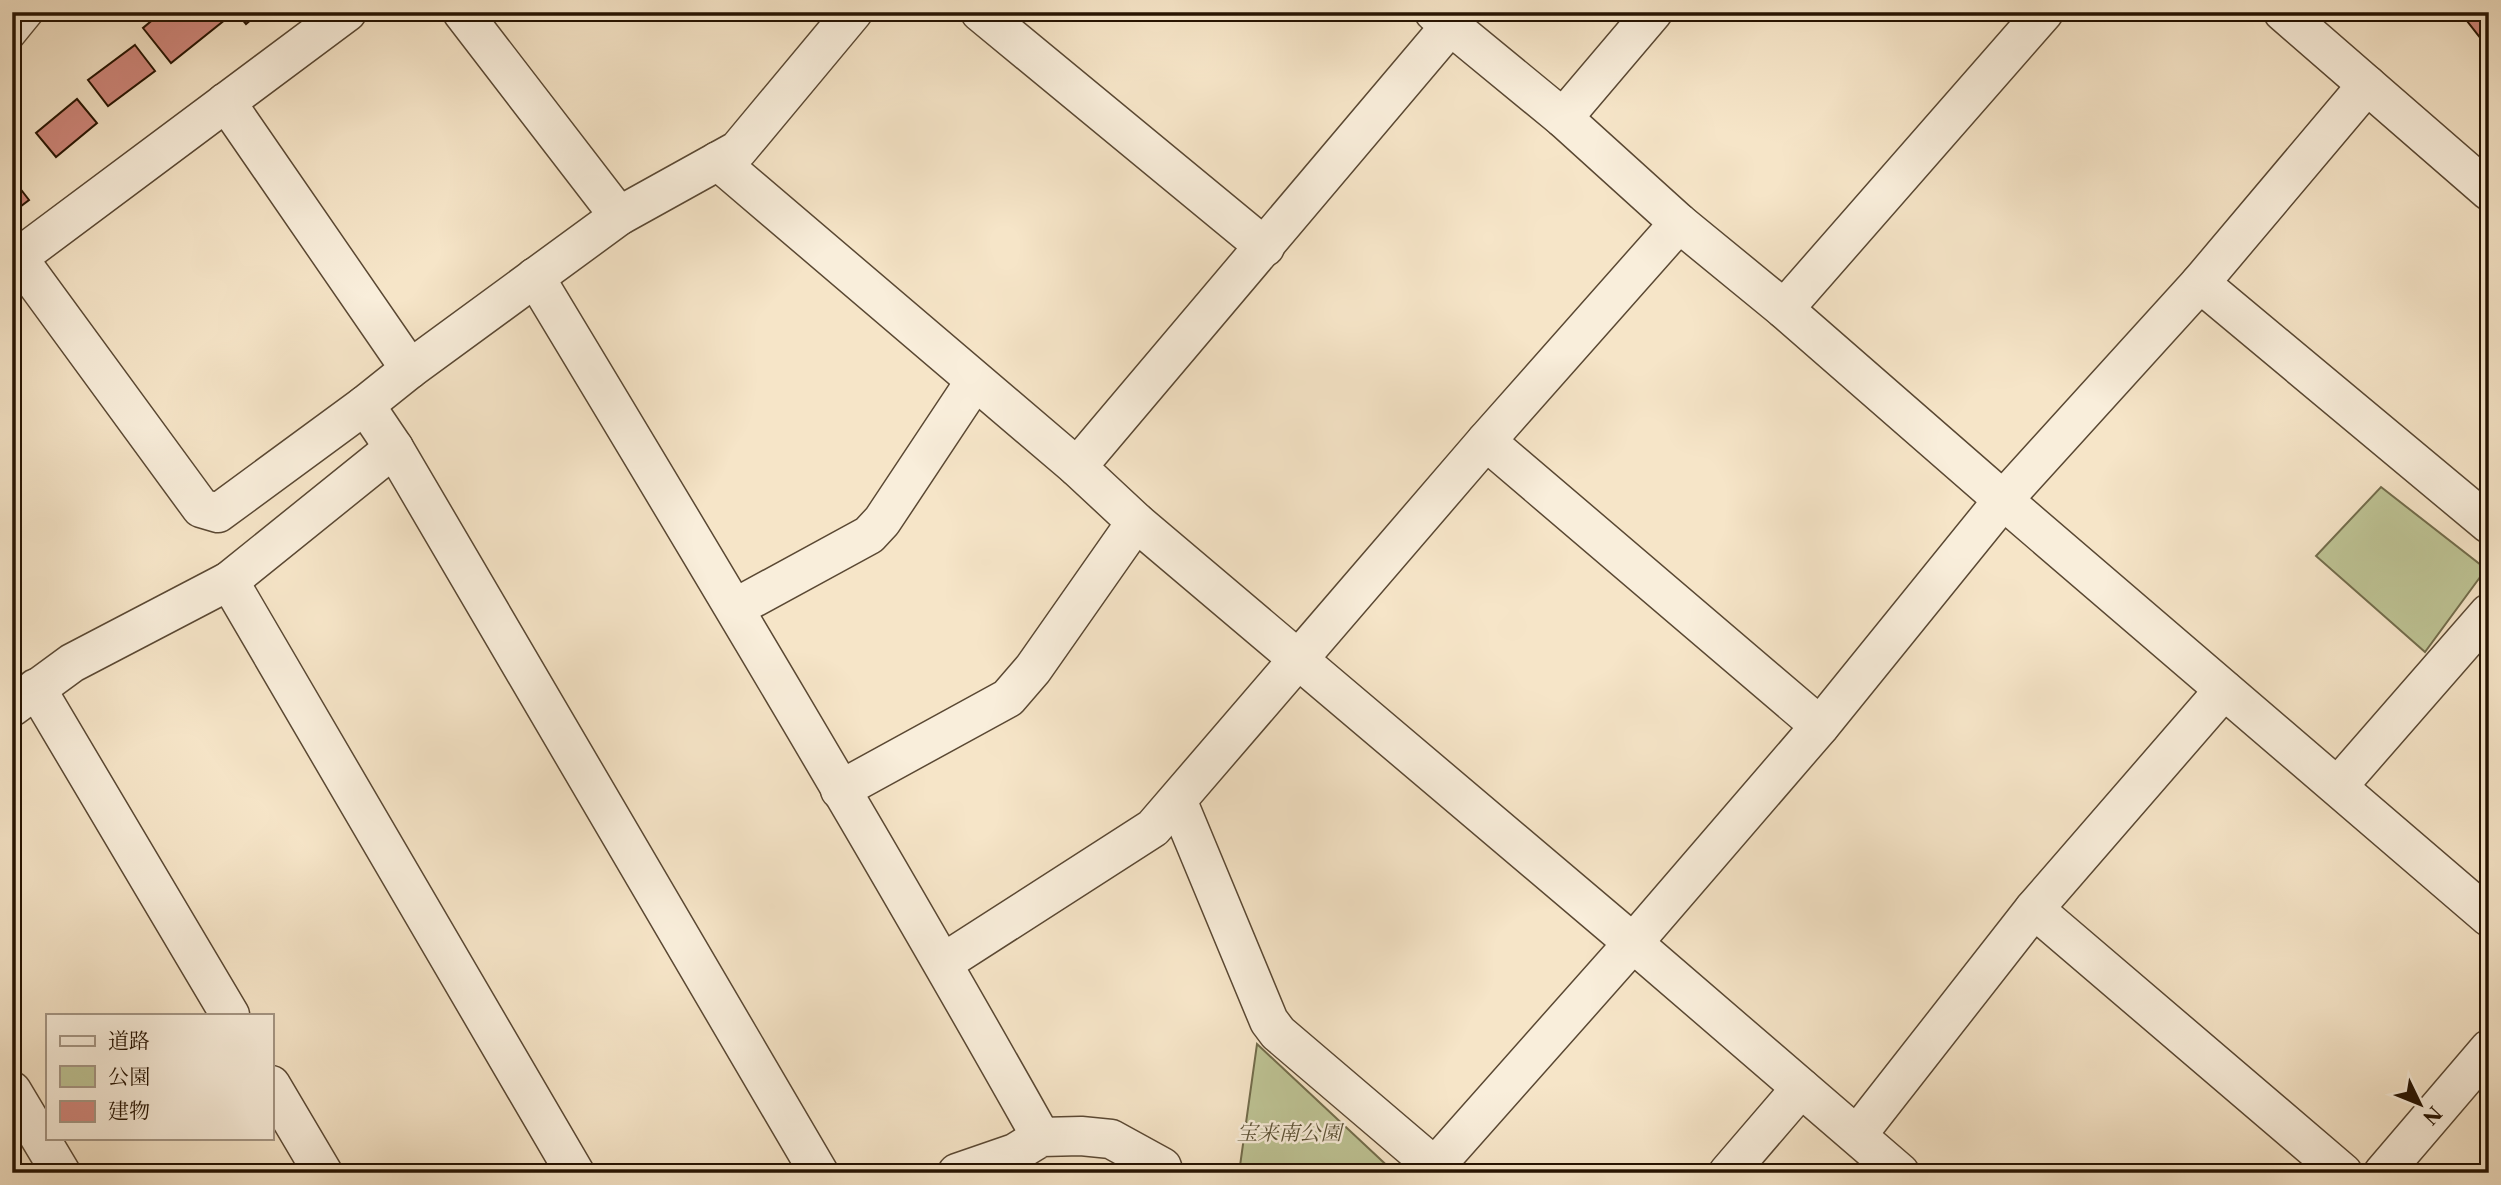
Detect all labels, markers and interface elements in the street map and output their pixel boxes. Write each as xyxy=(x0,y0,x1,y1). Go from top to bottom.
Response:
legend xyxy=(46,1014,273,1140)
text: 道路 xyxy=(108,1028,150,1053)
text: 公園 xyxy=(108,1064,150,1089)
north arrow xyxy=(2386,1070,2456,1140)
text: 建物 xyxy=(108,1098,150,1123)
text: N xyxy=(2418,1101,2446,1129)
park label: 宝来南公園 xyxy=(1237,1120,1344,1145)

